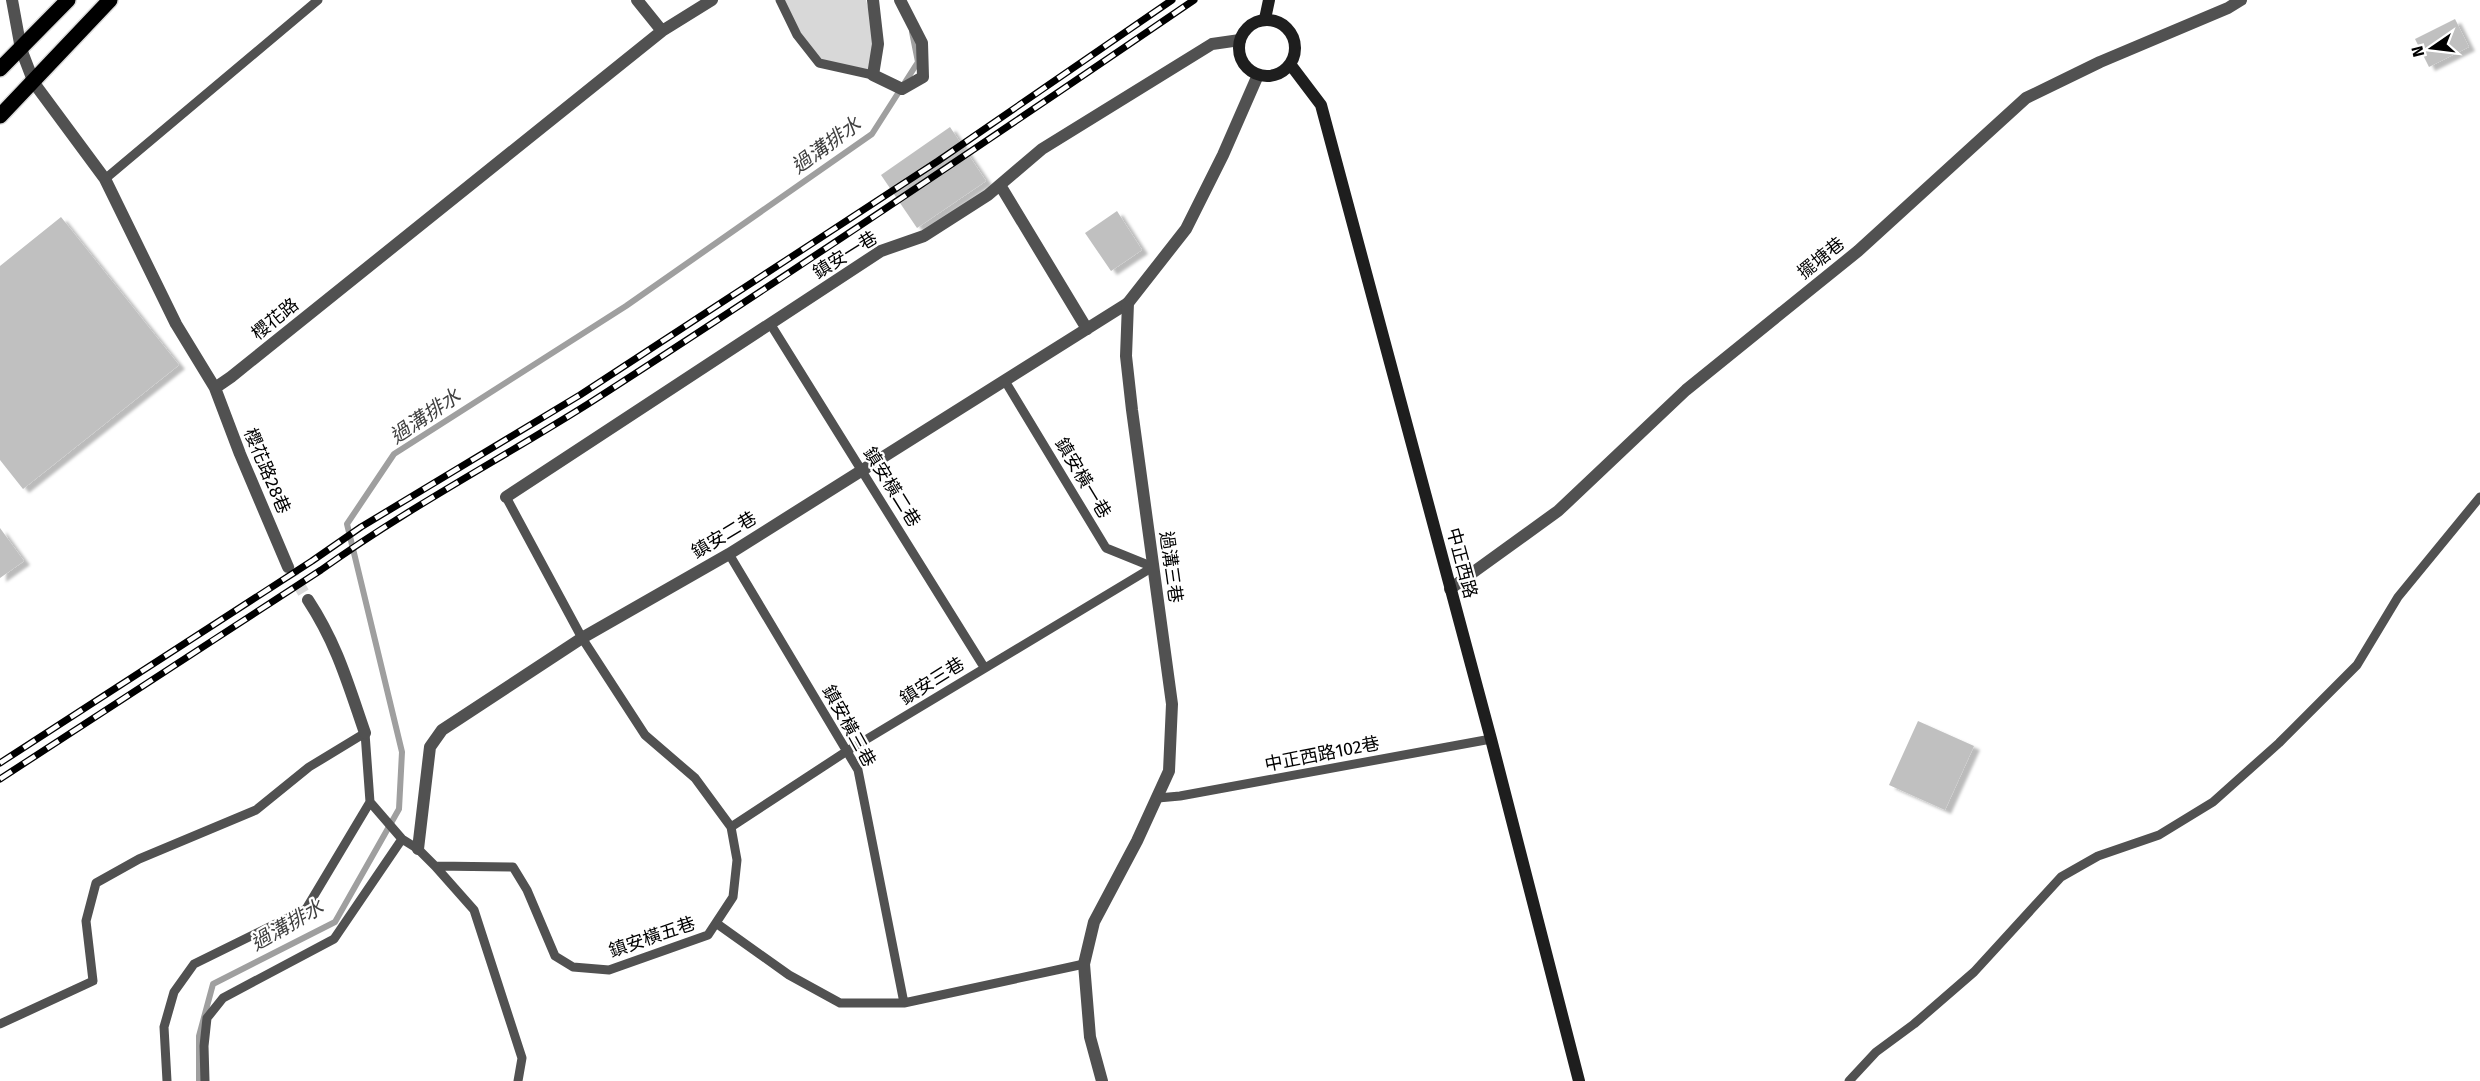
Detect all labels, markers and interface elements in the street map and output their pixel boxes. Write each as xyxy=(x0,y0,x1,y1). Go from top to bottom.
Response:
north arrow xyxy=(2402,18,2462,78)
text: N xyxy=(2407,44,2428,59)
water label: 過溝排水 xyxy=(787,111,866,178)
street label: 鎮安一巷 xyxy=(809,227,881,283)
street label: 擺塘巷 xyxy=(1793,232,1849,284)
street label: 櫻花路 xyxy=(247,293,303,345)
water label: 過溝排水 xyxy=(385,383,466,448)
street label: 櫻花路28巷 xyxy=(239,425,295,517)
street label: 鎮安橫一巷 xyxy=(1050,434,1116,522)
street label: 鎮安橫二巷 xyxy=(859,443,925,531)
street label: 鎮安二巷 xyxy=(687,507,761,563)
street label: 中正西路 xyxy=(1442,525,1482,601)
street label: 過溝三巷 xyxy=(1155,530,1187,604)
street label: 鎮安三巷 xyxy=(896,653,968,709)
street label: 鎮安橫三巷 xyxy=(818,681,880,771)
street label: 中正西路102巷 xyxy=(1263,732,1381,776)
water label: 過溝排水 xyxy=(246,894,329,955)
street label: 鎮安橫五巷 xyxy=(606,912,698,962)

